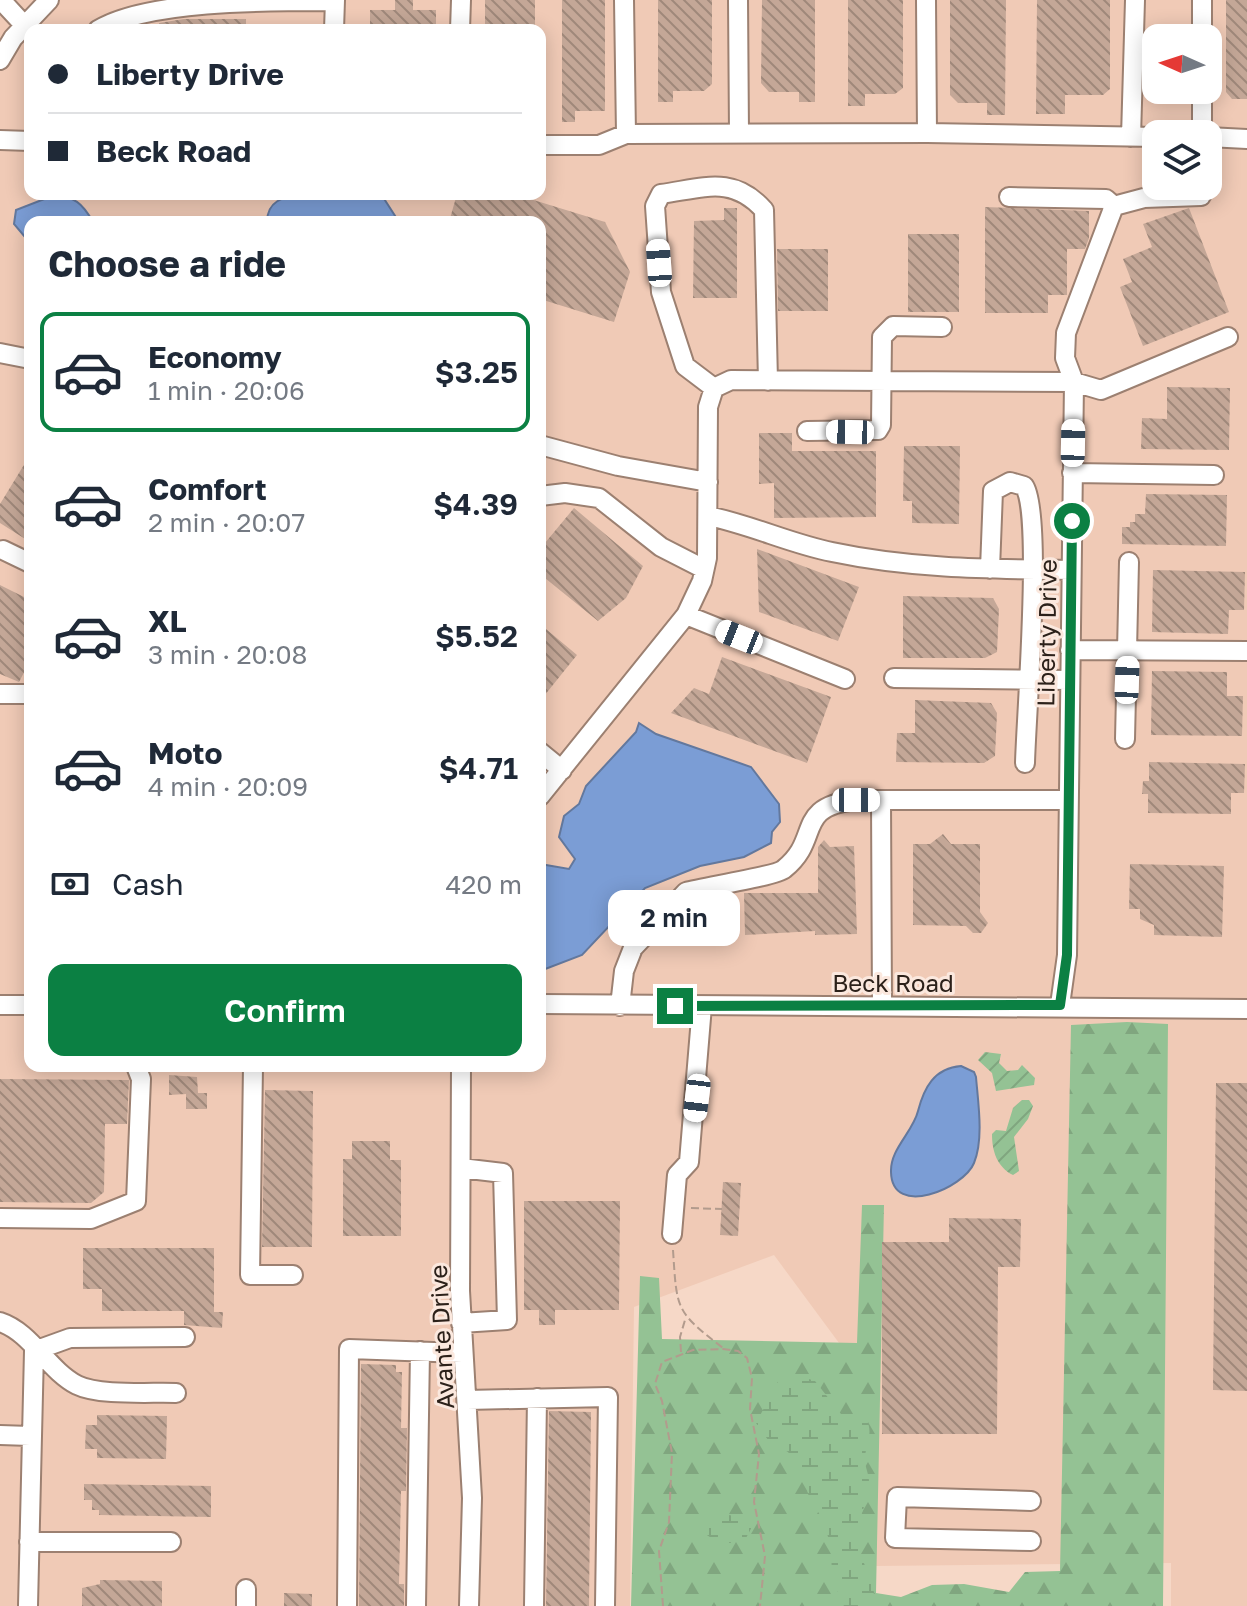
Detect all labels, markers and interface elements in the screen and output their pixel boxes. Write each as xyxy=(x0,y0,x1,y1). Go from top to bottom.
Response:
north arrow xyxy=(1142,24,1222,104)
map controls xyxy=(1142,24,1222,200)
text: Liberty Drive xyxy=(96,56,284,92)
button: layers xyxy=(1142,120,1222,200)
text: Beck Road xyxy=(96,133,251,169)
car xyxy=(645,238,673,288)
text: Choose a ride xyxy=(48,242,286,285)
icon: car xyxy=(52,336,124,408)
text: Economy xyxy=(148,339,282,375)
text: $3.25 xyxy=(435,354,518,390)
text: 1 min · 20:06 xyxy=(148,375,305,406)
car xyxy=(1061,419,1085,467)
car xyxy=(826,420,874,444)
icon: car xyxy=(52,468,124,540)
text: Comfort xyxy=(148,471,267,507)
text: $4.39 xyxy=(433,486,518,522)
route start xyxy=(1054,503,1090,539)
text: 2 min · 20:07 xyxy=(148,507,305,538)
street label: Liberty Drive xyxy=(1030,559,1062,707)
icon: car xyxy=(52,600,124,672)
text: XL xyxy=(148,603,187,639)
car xyxy=(712,617,766,657)
text: $5.52 xyxy=(435,618,518,654)
text: 3 min · 20:08 xyxy=(148,639,307,670)
car xyxy=(1114,656,1140,704)
icon: car xyxy=(52,732,124,804)
text: Moto xyxy=(148,735,223,771)
text: $4.71 xyxy=(439,750,518,786)
text: 4 min · 20:09 xyxy=(148,771,308,802)
car xyxy=(832,788,880,812)
icon: cash xyxy=(48,862,92,906)
text: Cash xyxy=(112,866,184,902)
text: 420 m xyxy=(445,869,522,900)
callout: 2 min xyxy=(609,890,741,946)
text: 2 min xyxy=(640,902,708,933)
button: Confirm xyxy=(48,964,522,1056)
street label: Beck Road xyxy=(832,968,954,997)
route end xyxy=(657,988,693,1024)
car xyxy=(682,1073,712,1123)
street label: Avante Drive xyxy=(423,1264,459,1410)

